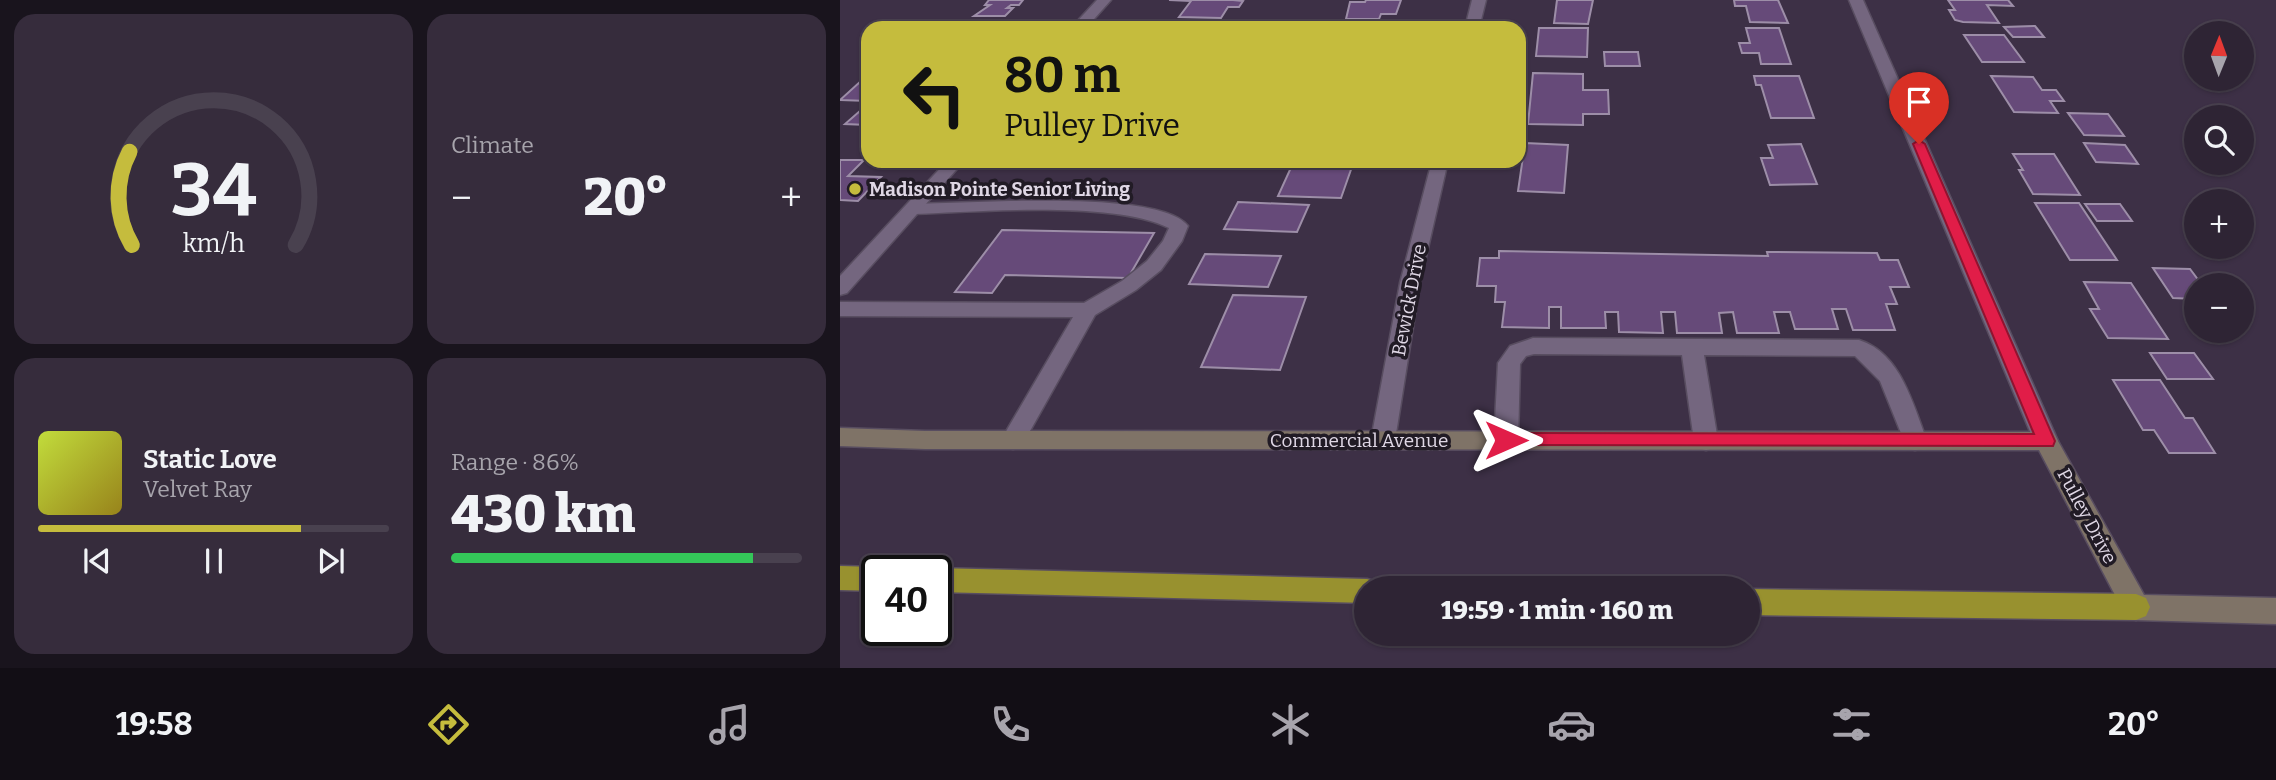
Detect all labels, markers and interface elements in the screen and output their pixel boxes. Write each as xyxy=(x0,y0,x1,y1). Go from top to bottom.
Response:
north arrow xyxy=(2184,21,2254,91)
map controls xyxy=(2184,21,2254,343)
text: 80 m xyxy=(1004,46,1120,105)
icon: left xyxy=(889,49,980,140)
pin xyxy=(1889,72,1949,144)
icon: arrive xyxy=(1900,83,1938,121)
button: search xyxy=(2184,105,2254,175)
text: Pulley Drive xyxy=(1004,106,1180,144)
text: Climate xyxy=(451,131,534,159)
text: 34 xyxy=(170,147,257,234)
text: 20° xyxy=(584,166,669,229)
text: − xyxy=(451,175,472,221)
text: + xyxy=(780,175,802,221)
place label: Madison Pointe Senior Living xyxy=(869,178,1130,201)
marker: Madison Pointe Senior Living xyxy=(847,181,863,197)
button: + xyxy=(2184,189,2254,259)
text: km/h xyxy=(183,229,245,259)
street label: Bewick Drive xyxy=(1387,242,1431,358)
button: − xyxy=(2184,273,2254,343)
position arrow xyxy=(1469,403,1543,477)
street label: Commercial Avenue xyxy=(1270,429,1448,452)
text: Static Love xyxy=(143,444,277,475)
text: Range · 86% xyxy=(451,448,579,476)
street label: Pulley Drive xyxy=(2052,464,2122,568)
text: Velvet Ray xyxy=(143,475,252,503)
text: 430 km xyxy=(451,483,636,546)
icon: previous xyxy=(78,542,116,580)
icon: pause xyxy=(195,542,233,580)
icon: next xyxy=(312,542,350,580)
speed limit sign: 40 xyxy=(861,555,952,646)
text: 19:59 · 1 min · 160 m xyxy=(1441,595,1673,626)
icon: directions xyxy=(424,700,473,749)
icon: music xyxy=(705,700,754,749)
icon: phone xyxy=(986,700,1035,749)
icon: climate xyxy=(1266,700,1315,749)
icon: car xyxy=(1547,700,1596,749)
icon: filters xyxy=(1827,700,1876,749)
text: 19:58 xyxy=(116,705,193,743)
text: 20° xyxy=(2108,705,2160,743)

